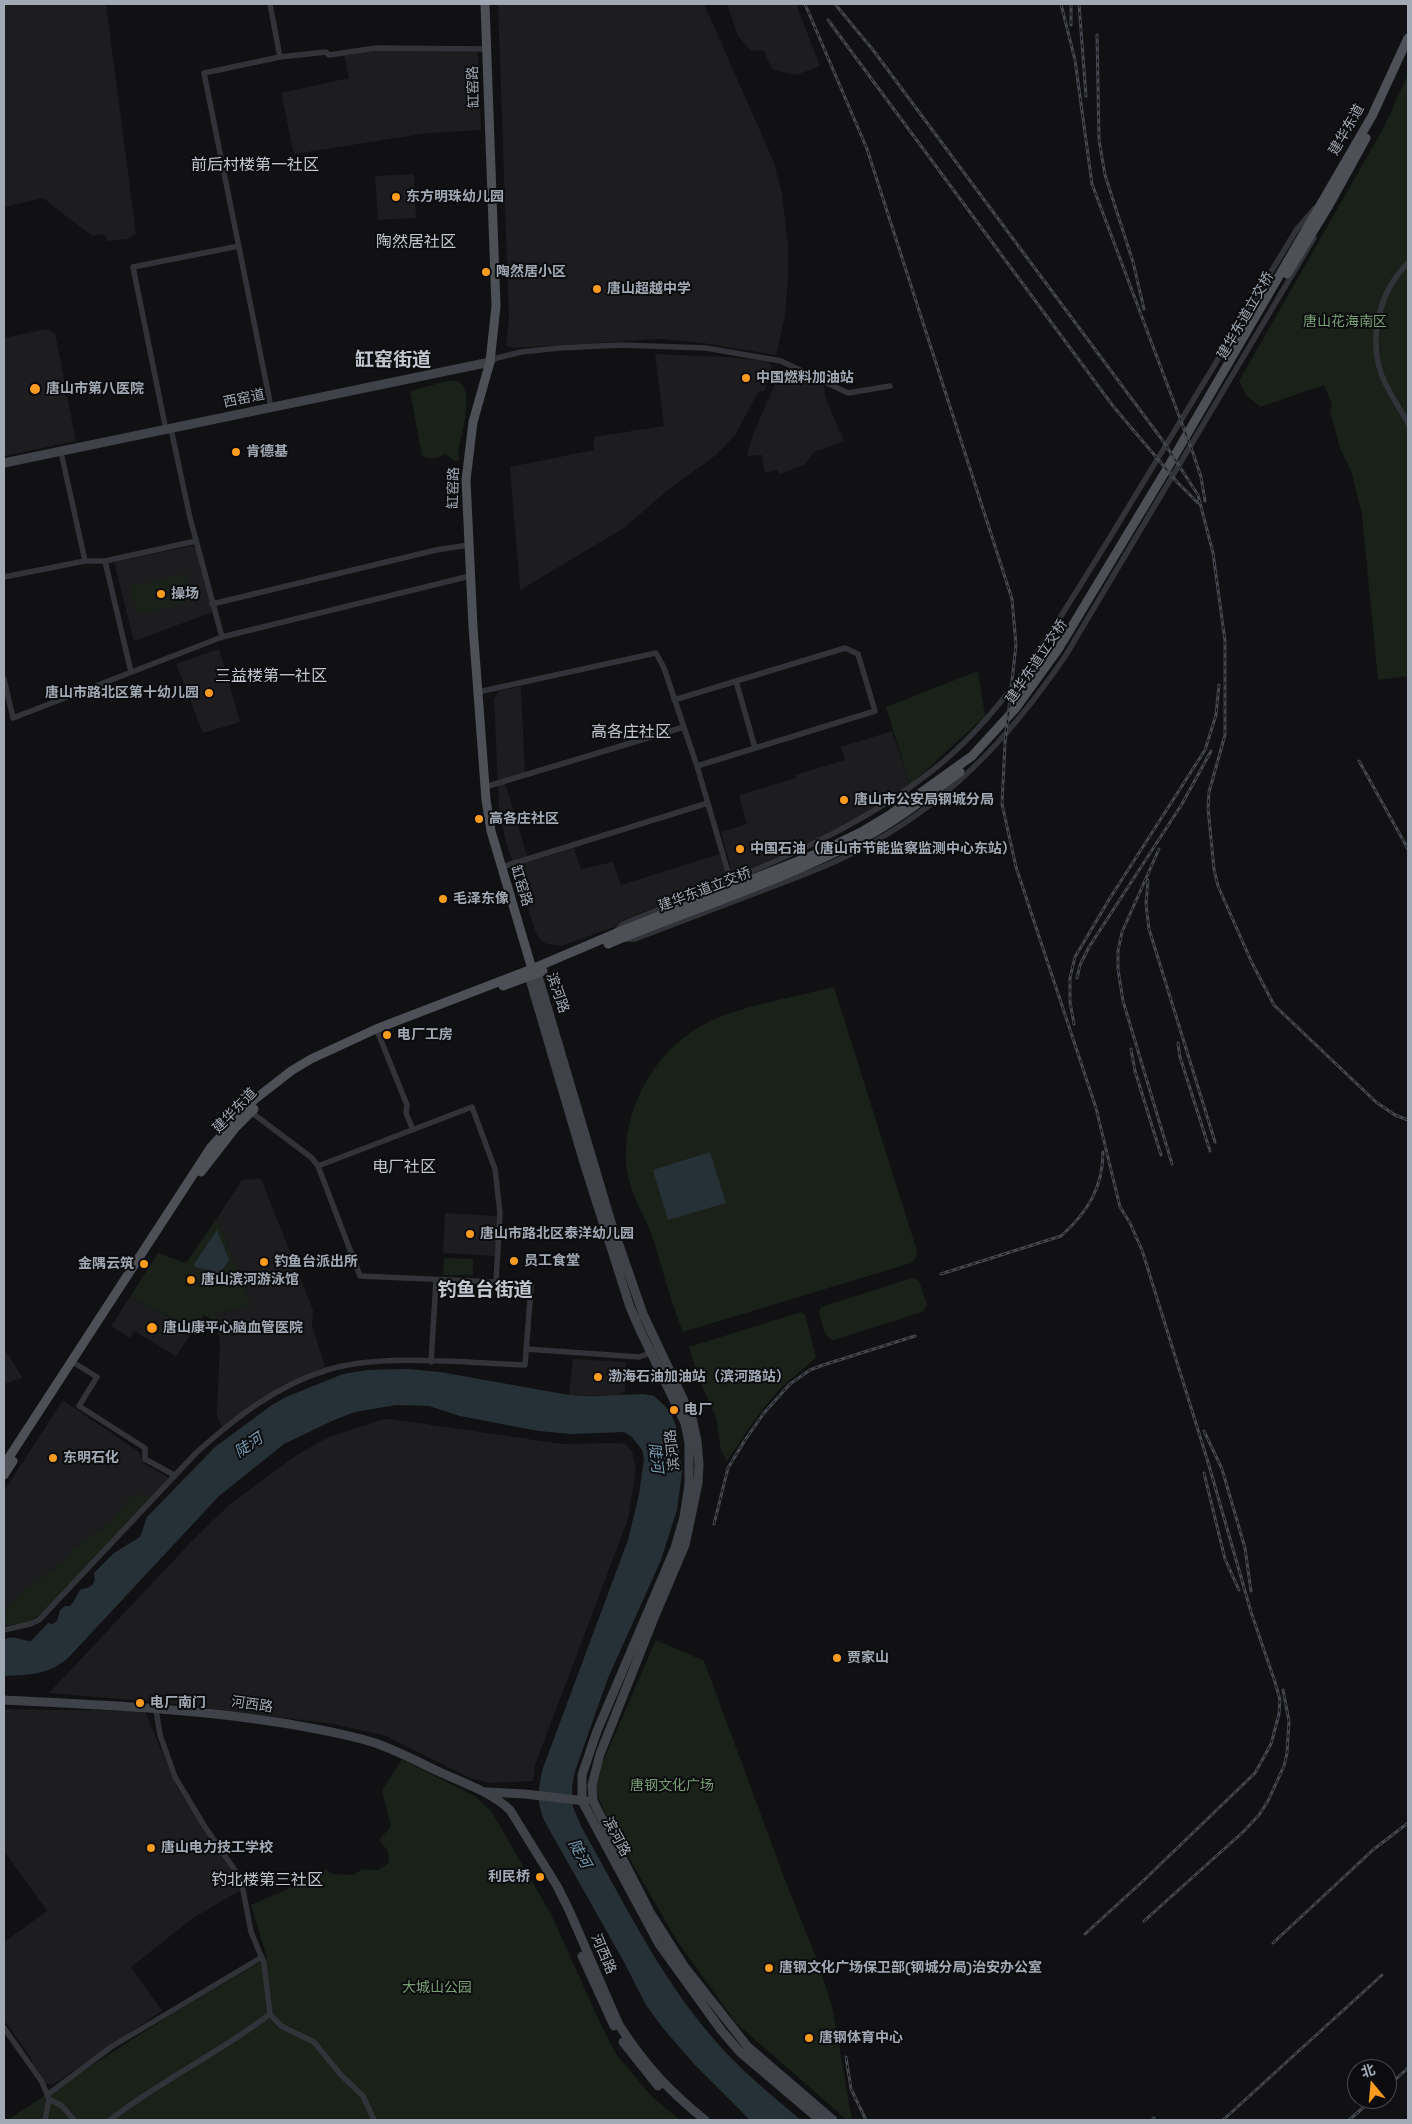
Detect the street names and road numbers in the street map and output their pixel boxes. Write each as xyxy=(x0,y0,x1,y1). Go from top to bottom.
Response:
street label: 缸窑路 xyxy=(465,66,483,108)
street label: 建华东道 xyxy=(1326,102,1368,158)
street label: 建华东道立交桥 xyxy=(1214,269,1278,363)
street label: 西窑道 xyxy=(222,386,266,412)
street label: 缸窑路 xyxy=(445,467,463,509)
street label: 建华东道立交桥 xyxy=(1003,617,1071,707)
street label: 缸窑路 xyxy=(507,863,535,909)
street label: 建华东道立交桥 xyxy=(656,865,754,915)
street label: 滨河路 xyxy=(542,970,572,1016)
street label: 建华东道 xyxy=(210,1085,260,1137)
street label: 滨河路 xyxy=(662,1428,684,1472)
street label: 河西路 xyxy=(230,1694,274,1716)
street label: 滨河路 xyxy=(599,1815,633,1859)
street label: 河西路 xyxy=(587,1931,619,1977)

